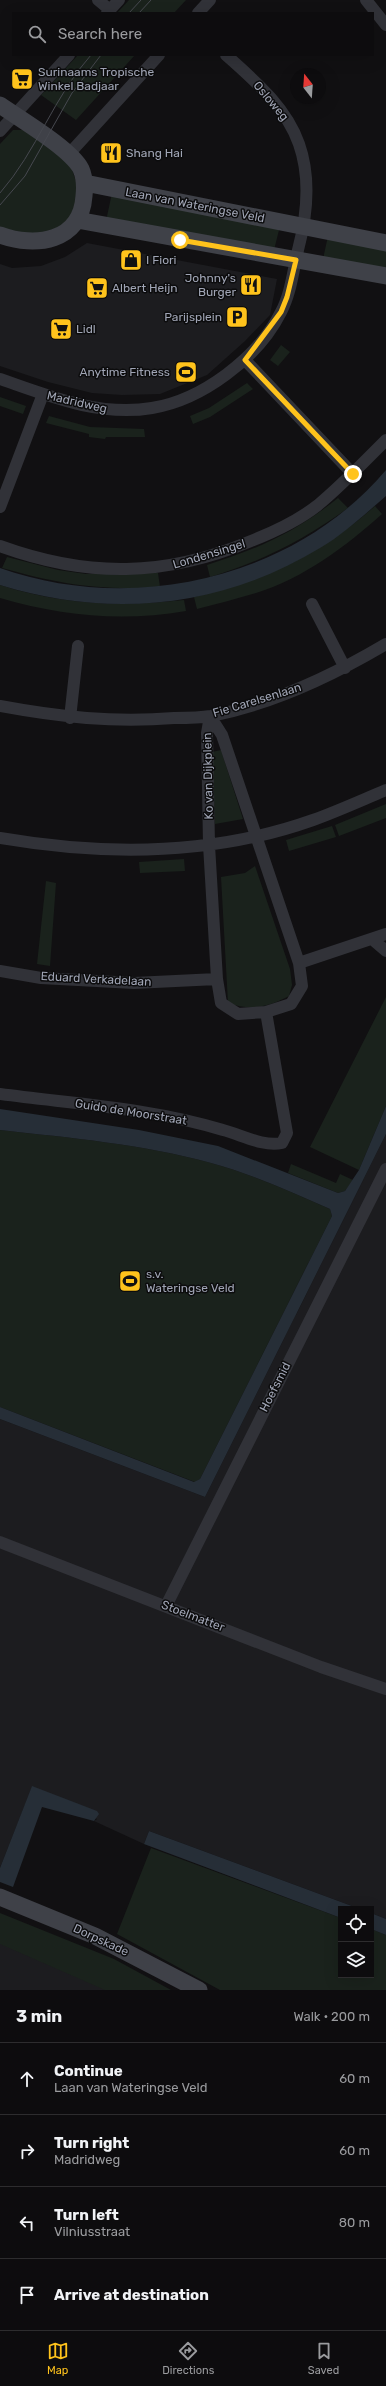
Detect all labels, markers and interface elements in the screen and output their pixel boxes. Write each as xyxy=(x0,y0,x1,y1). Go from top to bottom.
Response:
search box xyxy=(12,12,374,56)
icon: search xyxy=(26,23,48,45)
text: Search here xyxy=(58,25,142,43)
place label: Surinaams Tropische Winkel Badjaar xyxy=(38,65,155,93)
supermarket icon: Surinaams Tropische Winkel Badjaar xyxy=(9,66,35,92)
north arrow xyxy=(290,68,326,104)
street label: Osloweg xyxy=(250,78,292,124)
restaurant icon: Shang Hai xyxy=(98,140,124,166)
place label: Shang Hai xyxy=(126,146,183,160)
street label: Laan van Wateringse Veld xyxy=(124,185,266,225)
route start xyxy=(171,231,189,249)
shop icon: I Fiori xyxy=(118,247,144,273)
place label: I Fiori xyxy=(146,253,177,267)
place label: Johnny's Burger xyxy=(185,271,236,299)
restaurant icon: Johnny's Burger xyxy=(238,272,264,298)
supermarket icon: Albert Heijn xyxy=(84,275,110,301)
place label: Albert Heijn xyxy=(112,281,178,295)
parking icon: Parijsplein xyxy=(224,304,250,330)
place label: Parijsplein xyxy=(164,310,222,324)
supermarket icon: Lidl xyxy=(48,316,74,342)
place label: Lidl xyxy=(76,322,96,336)
sports icon: Anytime Fitness xyxy=(173,359,199,385)
place label: Anytime Fitness xyxy=(79,365,170,379)
street label: Madridweg xyxy=(46,388,108,416)
route end xyxy=(344,465,362,483)
street label: Londensingel xyxy=(171,536,247,572)
street label: Fie Carelsenlaan xyxy=(211,680,303,720)
street label: Ko van Dijkplein xyxy=(200,732,216,820)
street label: Eduard Verkadelaan xyxy=(40,969,152,989)
street label: Guido de Moorstraat xyxy=(74,1096,188,1128)
place label: s.v. Wateringse Veld xyxy=(146,1267,235,1295)
sports icon: s.v. Wateringse Veld xyxy=(117,1268,143,1294)
street label: Hoefsmid xyxy=(257,1360,293,1414)
street label: Stoelmatter xyxy=(159,1598,227,1635)
map controls xyxy=(338,1906,374,1978)
button: locate xyxy=(338,1906,374,1942)
street label: Dorpskade xyxy=(71,1921,131,1959)
button: layers xyxy=(338,1942,374,1978)
text: 3 min xyxy=(16,2006,62,2026)
text: Walk · 200 m xyxy=(293,2009,370,2024)
text: Continue xyxy=(54,2062,123,2080)
icon: ahead xyxy=(16,2068,38,2090)
text: 60 m xyxy=(339,2071,370,2086)
text: Laan van Wateringse Veld xyxy=(54,2080,207,2095)
text: Turn right xyxy=(54,2134,129,2152)
icon: right xyxy=(16,2140,38,2162)
text: 60 m xyxy=(339,2143,370,2158)
text: Madridweg xyxy=(54,2152,120,2167)
text: Turn left xyxy=(54,2206,119,2224)
icon: left xyxy=(16,2212,38,2234)
text: 80 m xyxy=(339,2215,370,2230)
text: Vilniusstraat xyxy=(54,2224,130,2239)
icon: arrive xyxy=(16,2284,38,2306)
text: Arrive at destination xyxy=(54,2286,209,2304)
tab: Map xyxy=(47,2340,69,2377)
tab: Directions xyxy=(162,2340,214,2377)
tab: Saved xyxy=(308,2340,339,2377)

